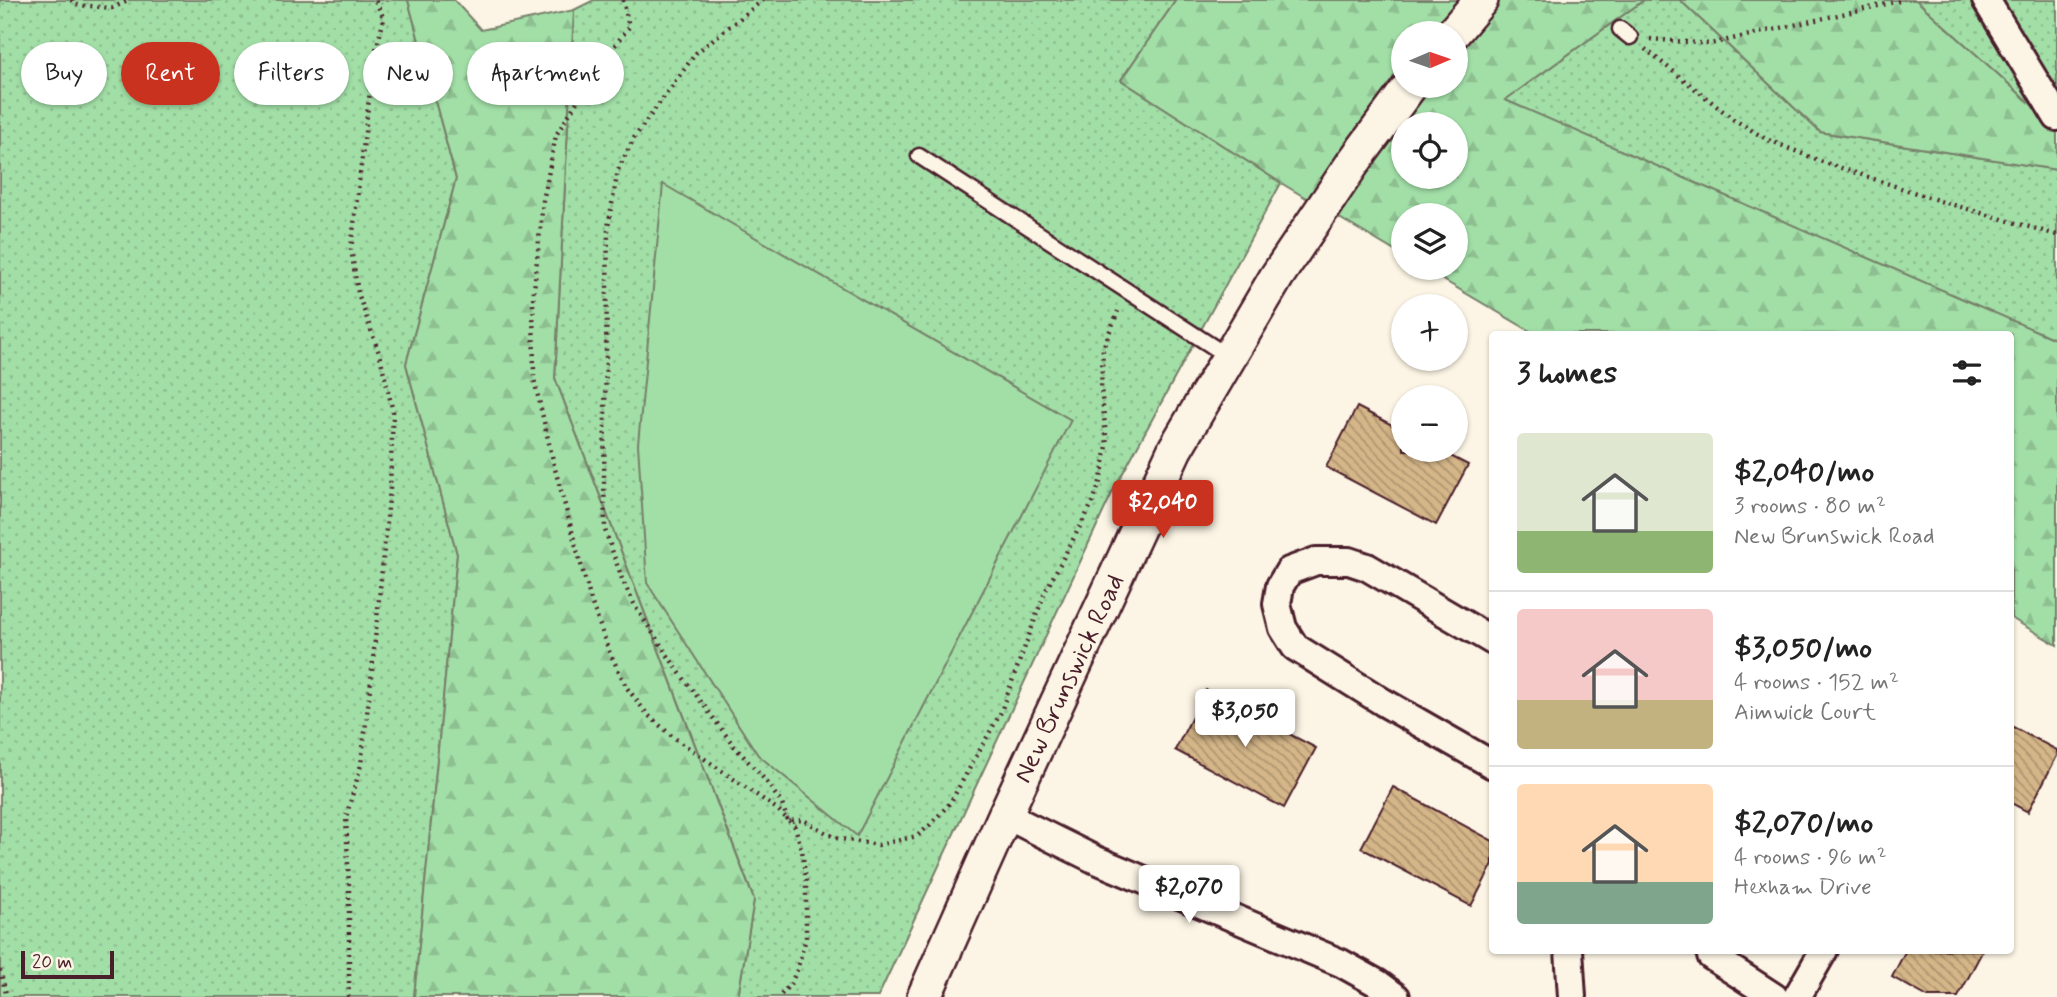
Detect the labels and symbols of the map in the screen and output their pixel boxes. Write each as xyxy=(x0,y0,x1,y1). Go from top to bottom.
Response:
north arrow xyxy=(1391,21,1468,98)
pin: $2,040 xyxy=(1106,480,1220,540)
street label: New Brunswick Road xyxy=(1007,569,1133,789)
pin: $3,050 xyxy=(1188,690,1302,749)
pin: $2,070 xyxy=(1132,866,1246,925)
scale bar xyxy=(21,948,114,980)

